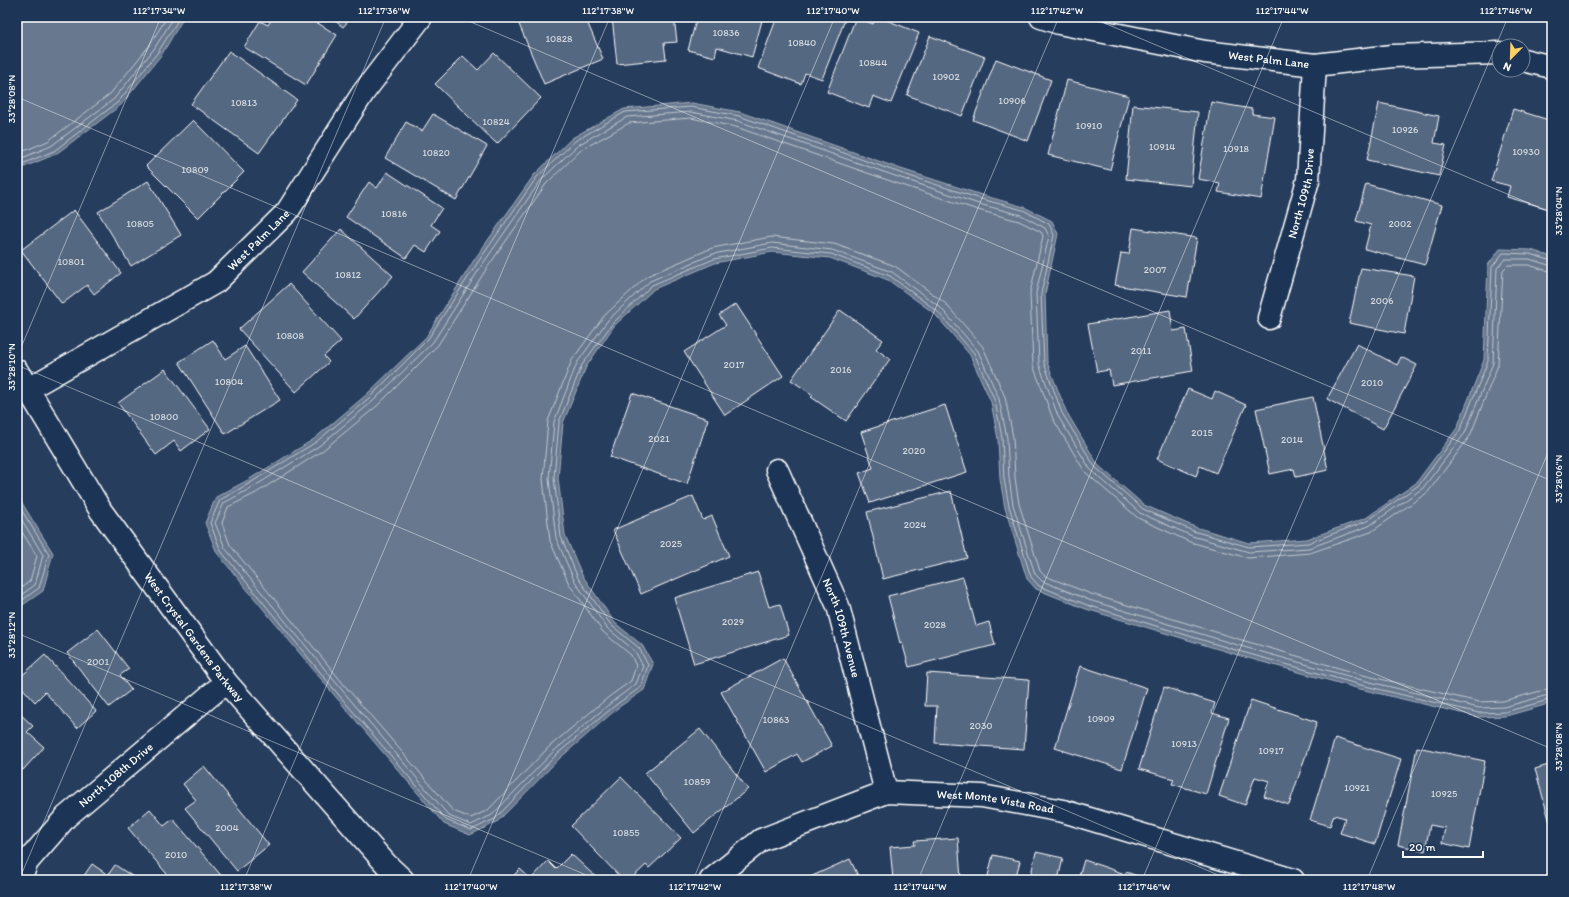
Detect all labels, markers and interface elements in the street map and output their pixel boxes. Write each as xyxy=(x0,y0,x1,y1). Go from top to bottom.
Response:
text: 112°17'34"W xyxy=(133,4,186,17)
text: 112°17'36"W xyxy=(358,4,410,17)
text: 112°17'38"W xyxy=(582,4,634,17)
text: 112°17'40"W xyxy=(806,4,860,17)
text: 112°17'42"W xyxy=(1031,4,1084,17)
text: 112°17'44"W xyxy=(1255,4,1309,17)
text: 112°17'46"W xyxy=(1480,4,1533,17)
house number: 10836 xyxy=(712,26,740,39)
house number: 10828 xyxy=(545,32,573,45)
house number: 10840 xyxy=(788,36,816,49)
north arrow xyxy=(1491,38,1531,78)
street label: West Palm Lane xyxy=(1227,48,1310,71)
house number: 10844 xyxy=(859,56,887,69)
text: N xyxy=(1501,59,1513,74)
house number: 10902 xyxy=(932,70,960,83)
text: 33°28'08"N xyxy=(5,75,18,123)
house number: 10906 xyxy=(998,94,1026,107)
house number: 10813 xyxy=(231,96,258,109)
house number: 10824 xyxy=(482,115,510,128)
house number: 10910 xyxy=(1076,119,1102,132)
house number: 10926 xyxy=(1392,123,1418,136)
house number: 10914 xyxy=(1149,140,1175,153)
house number: 10918 xyxy=(1223,142,1250,155)
house number: 10930 xyxy=(1512,145,1540,158)
house number: 10820 xyxy=(422,146,450,159)
street label: North 109th Drive xyxy=(1285,148,1317,240)
house number: 10809 xyxy=(181,163,209,176)
text: 33°28'04"N xyxy=(1552,186,1565,236)
street label: West Palm Lane xyxy=(225,206,293,274)
house number: 10816 xyxy=(381,207,407,220)
house number: 10805 xyxy=(126,217,154,230)
house number: 2002 xyxy=(1389,217,1412,230)
house number: 10801 xyxy=(57,255,85,268)
house number: 2007 xyxy=(1144,263,1166,276)
house number: 10812 xyxy=(335,268,362,281)
house number: 2006 xyxy=(1371,294,1393,307)
house number: 10808 xyxy=(276,329,304,342)
text: 33°28'10"N xyxy=(5,343,18,391)
house number: 2011 xyxy=(1131,344,1152,357)
house number: 2017 xyxy=(723,358,745,371)
house number: 2016 xyxy=(830,363,852,376)
house number: 10804 xyxy=(215,375,243,388)
house number: 2010 xyxy=(1361,376,1383,389)
house number: 10800 xyxy=(150,410,178,423)
house number: 2015 xyxy=(1191,426,1213,439)
house number: 2021 xyxy=(648,432,670,445)
house number: 2014 xyxy=(1281,433,1303,446)
house number: 2020 xyxy=(903,444,925,457)
text: 33°28'06"N xyxy=(1552,455,1565,503)
house number: 2024 xyxy=(904,518,926,531)
house number: 2025 xyxy=(660,537,682,550)
street label: West Crystal Gardens Parkway xyxy=(141,570,247,705)
street label: North 109th Avenue xyxy=(819,576,863,679)
text: 33°28'12"N xyxy=(5,611,18,658)
house number: 2029 xyxy=(722,615,744,628)
house number: 2028 xyxy=(924,618,947,631)
house number: 2001 xyxy=(87,655,109,668)
house number: 10909 xyxy=(1087,712,1115,725)
house number: 10863 xyxy=(762,713,790,726)
house number: 2030 xyxy=(969,719,993,732)
text: 33°28'08"N xyxy=(1552,723,1565,771)
house number: 10913 xyxy=(1171,737,1198,750)
street label: North 108th Drive xyxy=(76,740,156,810)
house number: 10917 xyxy=(1258,744,1284,757)
house number: 10859 xyxy=(684,775,710,788)
house number: 10921 xyxy=(1344,781,1370,794)
street label: West Monte Vista Road xyxy=(936,787,1056,816)
house number: 10925 xyxy=(1431,787,1457,800)
house number: 2004 xyxy=(215,821,239,834)
house number: 10855 xyxy=(613,826,639,839)
scale bar xyxy=(1403,833,1483,859)
text: 20 m xyxy=(1409,840,1436,854)
house number: 2010 xyxy=(165,848,187,861)
text: 112°17'38"W xyxy=(220,880,272,893)
text: 112°17'40"W xyxy=(444,880,498,893)
text: 112°17'42"W xyxy=(669,880,722,893)
text: 112°17'44"W xyxy=(893,880,947,893)
text: 112°17'46"W xyxy=(1118,880,1171,893)
text: 112°17'48"W xyxy=(1343,880,1396,893)

